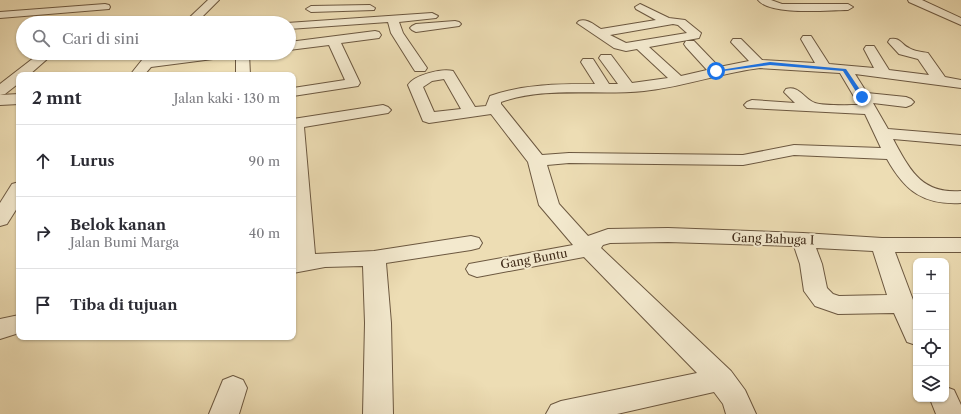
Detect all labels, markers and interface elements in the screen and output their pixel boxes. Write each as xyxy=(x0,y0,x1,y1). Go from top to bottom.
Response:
search box xyxy=(16,16,296,60)
icon: search xyxy=(30,27,52,49)
text: Cari di sini xyxy=(62,29,139,48)
route start xyxy=(707,62,725,80)
text: 2 mnt xyxy=(32,88,82,108)
route end xyxy=(853,88,871,106)
text: Jalan kaki · 130 m xyxy=(174,90,280,106)
icon: ahead xyxy=(32,150,54,172)
text: Lurus xyxy=(70,151,115,170)
text: 90 m xyxy=(249,153,280,169)
text: Belok kanan xyxy=(70,215,166,234)
icon: right xyxy=(32,222,54,244)
text: 40 m xyxy=(249,225,280,241)
street label: Gang Bahuga I xyxy=(731,230,815,247)
text: Jalan Bumi Marga xyxy=(70,234,179,250)
street label: Gang Buntu xyxy=(499,245,569,272)
map controls xyxy=(913,258,949,402)
button: + xyxy=(913,258,949,294)
icon: arrive xyxy=(32,294,54,316)
button: − xyxy=(913,294,949,330)
text: Tiba di tujuan xyxy=(70,295,178,314)
button: locate xyxy=(913,330,949,366)
button: layers xyxy=(913,366,949,402)

